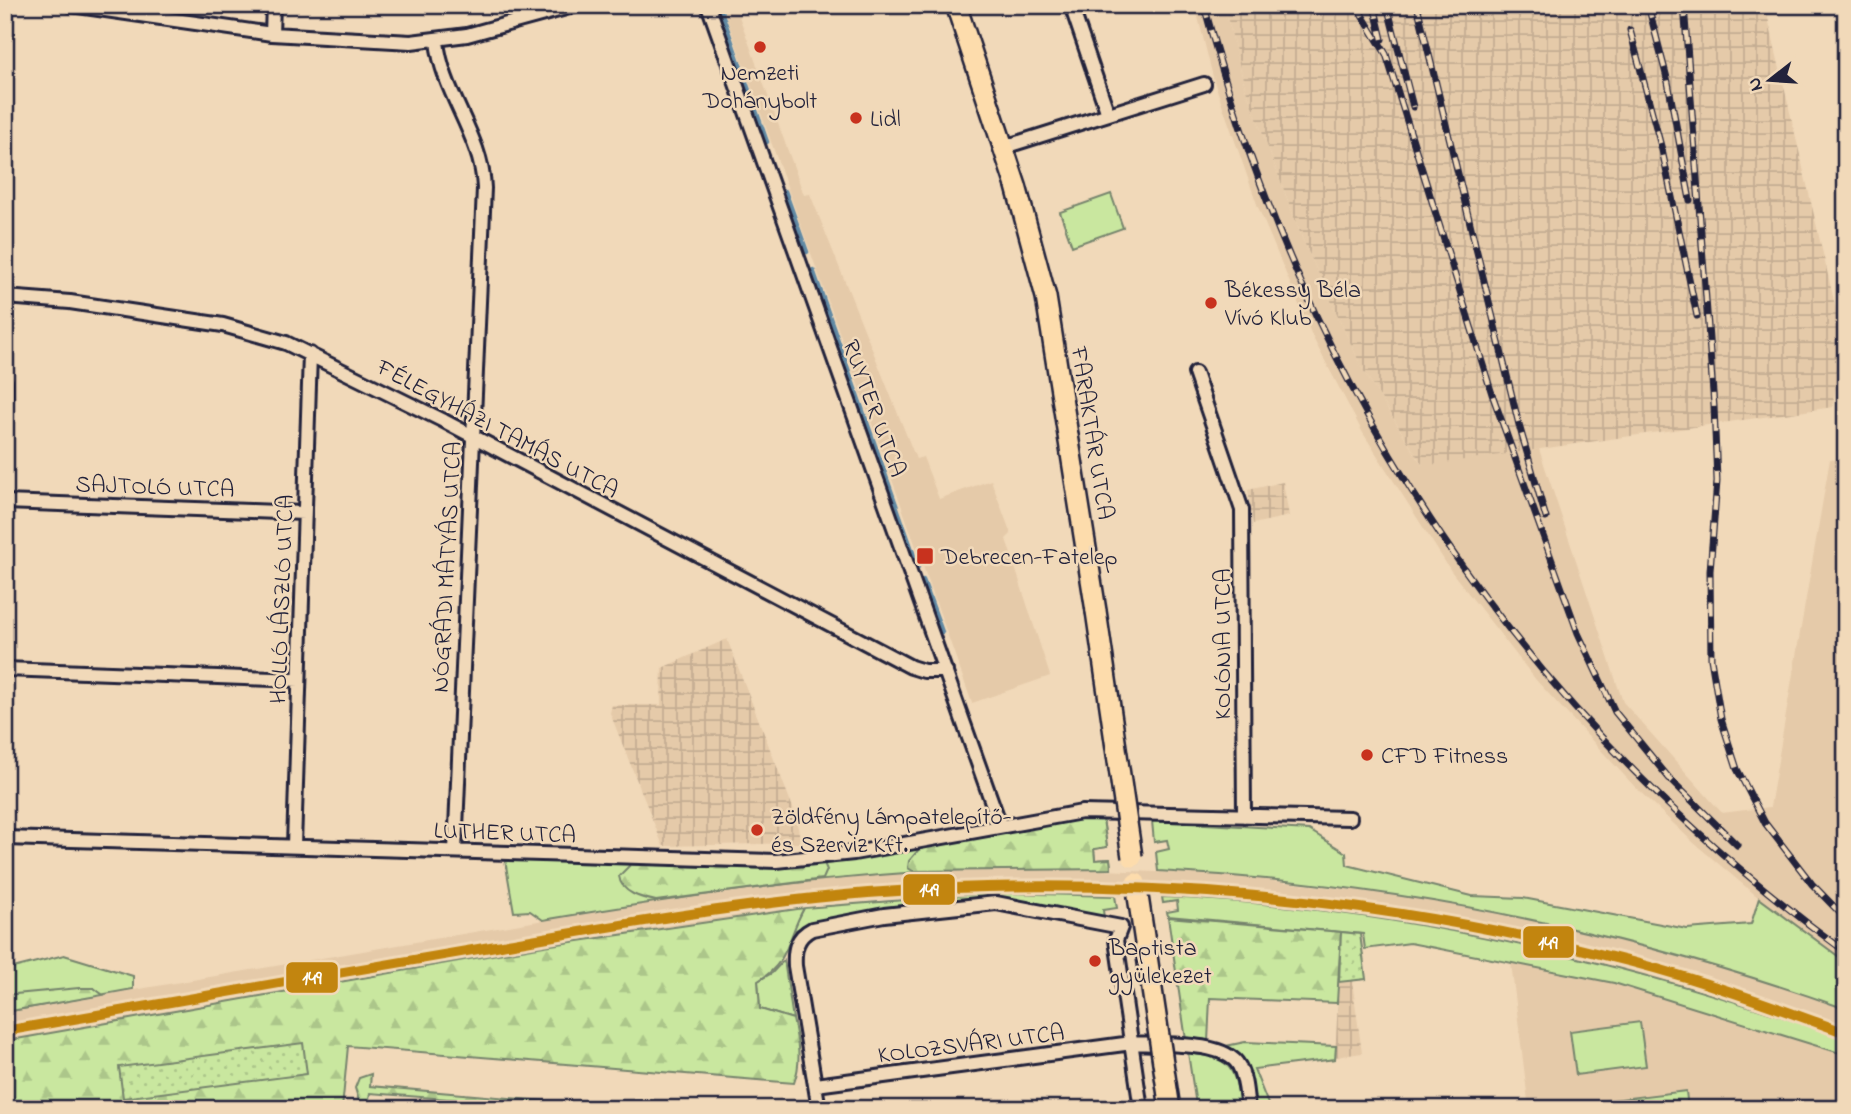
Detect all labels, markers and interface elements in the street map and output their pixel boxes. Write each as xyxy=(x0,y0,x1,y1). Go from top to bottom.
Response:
marker: Nemzeti Dohánybolt xyxy=(752,39,768,55)
north arrow xyxy=(1736,46,1806,116)
place label: Nemzeti Dohánybolt xyxy=(702,57,817,121)
text: N xyxy=(1741,74,1771,94)
place label: Lidl xyxy=(870,103,901,138)
marker: Lidl xyxy=(848,110,864,126)
place label: Békessy Béla Vívó Klub xyxy=(1224,274,1361,337)
marker: Békessy Béla Vívó Klub xyxy=(1203,295,1219,311)
street label: RUYTER UTCA xyxy=(832,335,914,482)
street label: FARAKTÁR UTCA xyxy=(1059,343,1121,522)
street label: FÉLEGYHÁZI TAMÁS UTCA xyxy=(369,351,624,509)
street label: NÓGRÁDI MÁTYÁS UTCA xyxy=(424,441,473,694)
street label: SAJTOLÓ UTCA xyxy=(75,468,235,509)
street label: HOLLÓ LÁSZLÓ UTCA xyxy=(262,494,305,704)
place label: Debrecen-Fatelep xyxy=(940,541,1118,576)
marker: Debrecen-Fatelep xyxy=(915,546,935,566)
street label: KOLÓNIA UTCA xyxy=(1207,568,1242,720)
place label: CFD Fitness xyxy=(1381,740,1508,775)
marker: CFD Fitness xyxy=(1359,747,1375,763)
place label: Zöldfény Lámpatelepítő- és Szerviz Kft. xyxy=(771,801,1012,864)
street label: LUTHER UTCA xyxy=(433,815,577,854)
marker: Zöldfény Lámpatelepítő- és Szerviz Kft. xyxy=(749,822,765,838)
line badge: 149 xyxy=(902,873,956,906)
text: 149 xyxy=(919,878,939,905)
line badge: 149 xyxy=(1522,925,1575,959)
text: 149 xyxy=(1538,931,1558,958)
place label: Baptista gyülekezet xyxy=(1108,932,1212,996)
marker: Baptista gyülekezet xyxy=(1087,953,1103,969)
line badge: 149 xyxy=(285,961,339,994)
text: 149 xyxy=(302,966,322,993)
street label: KOLOZSVÁRI UTCA xyxy=(876,1017,1067,1074)

